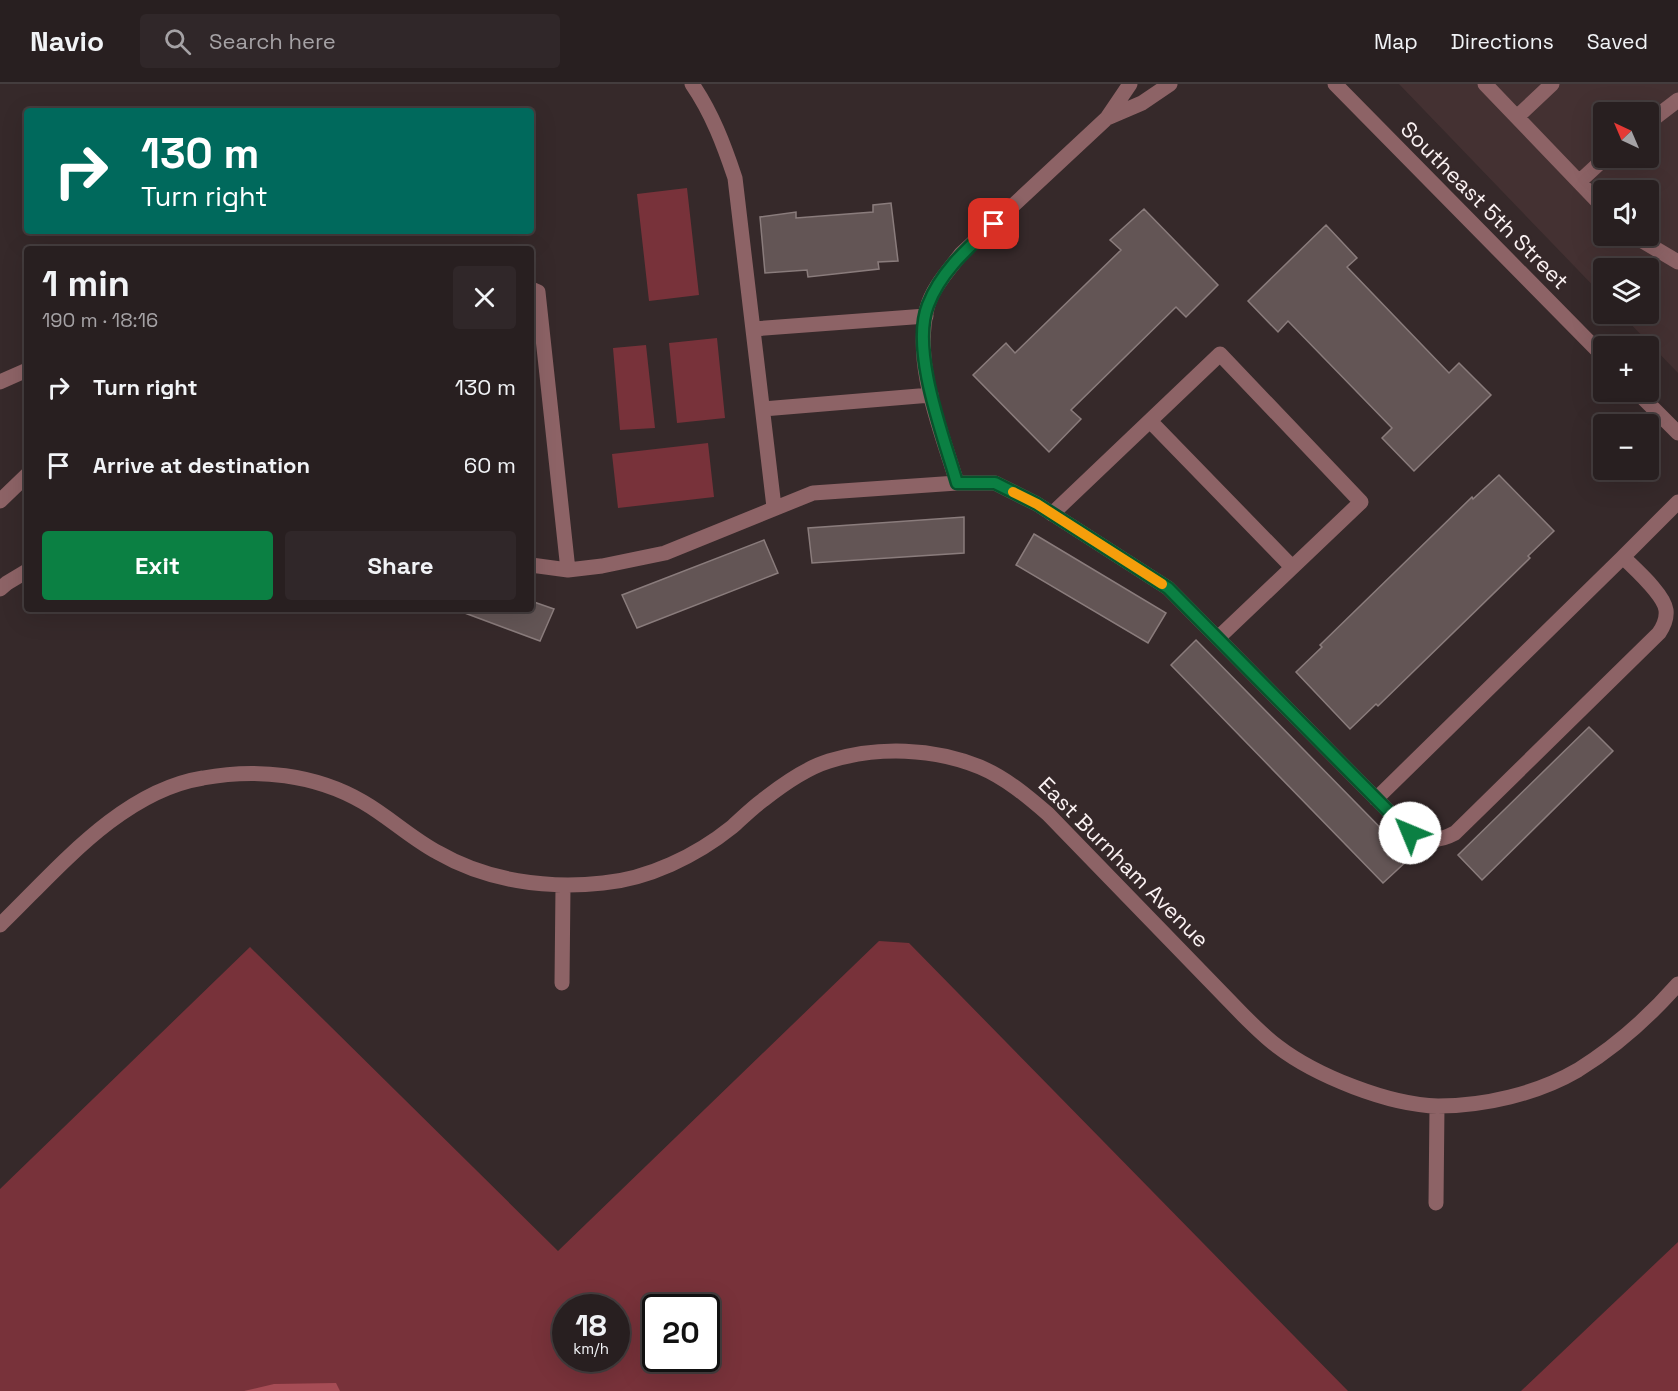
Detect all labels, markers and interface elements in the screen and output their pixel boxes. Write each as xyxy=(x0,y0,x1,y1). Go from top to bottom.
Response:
search box xyxy=(140,14,560,68)
text: Navio xyxy=(30,23,104,59)
icon: search xyxy=(161,25,194,58)
text: Search here xyxy=(209,27,336,55)
text: Map xyxy=(1374,28,1418,55)
text: Directions xyxy=(1451,28,1554,55)
text: Saved xyxy=(1587,28,1648,55)
north arrow xyxy=(1593,102,1659,168)
map controls xyxy=(1593,102,1659,480)
street label: Southeast 5th Street xyxy=(1395,115,1575,295)
text: 130 m xyxy=(141,127,259,180)
icon: right xyxy=(42,132,120,210)
text: Turn right xyxy=(141,179,268,214)
button: sound xyxy=(1593,180,1659,246)
pin xyxy=(968,198,1019,249)
icon: arrive xyxy=(977,207,1010,240)
button: layers xyxy=(1593,258,1659,324)
text: 1 min xyxy=(42,261,130,307)
button: close xyxy=(453,266,516,329)
text: 190 m · 18:16 xyxy=(42,307,158,333)
button: + xyxy=(1593,336,1659,402)
icon: right xyxy=(42,371,75,404)
text: Turn right xyxy=(93,373,198,401)
text: 130 m xyxy=(455,373,516,401)
button: − xyxy=(1593,414,1659,480)
icon: arrive xyxy=(42,449,75,482)
text: Arrive at destination xyxy=(93,451,310,479)
text: 60 m xyxy=(464,451,516,479)
button: Exit xyxy=(42,531,273,600)
button: Share xyxy=(285,531,516,600)
street label: East Burnham Avenue xyxy=(1033,771,1215,953)
position arrow xyxy=(1378,801,1442,865)
speed limit sign: 20 xyxy=(642,1294,720,1372)
text: 18 xyxy=(575,1306,607,1345)
text: km/h xyxy=(573,1339,609,1358)

